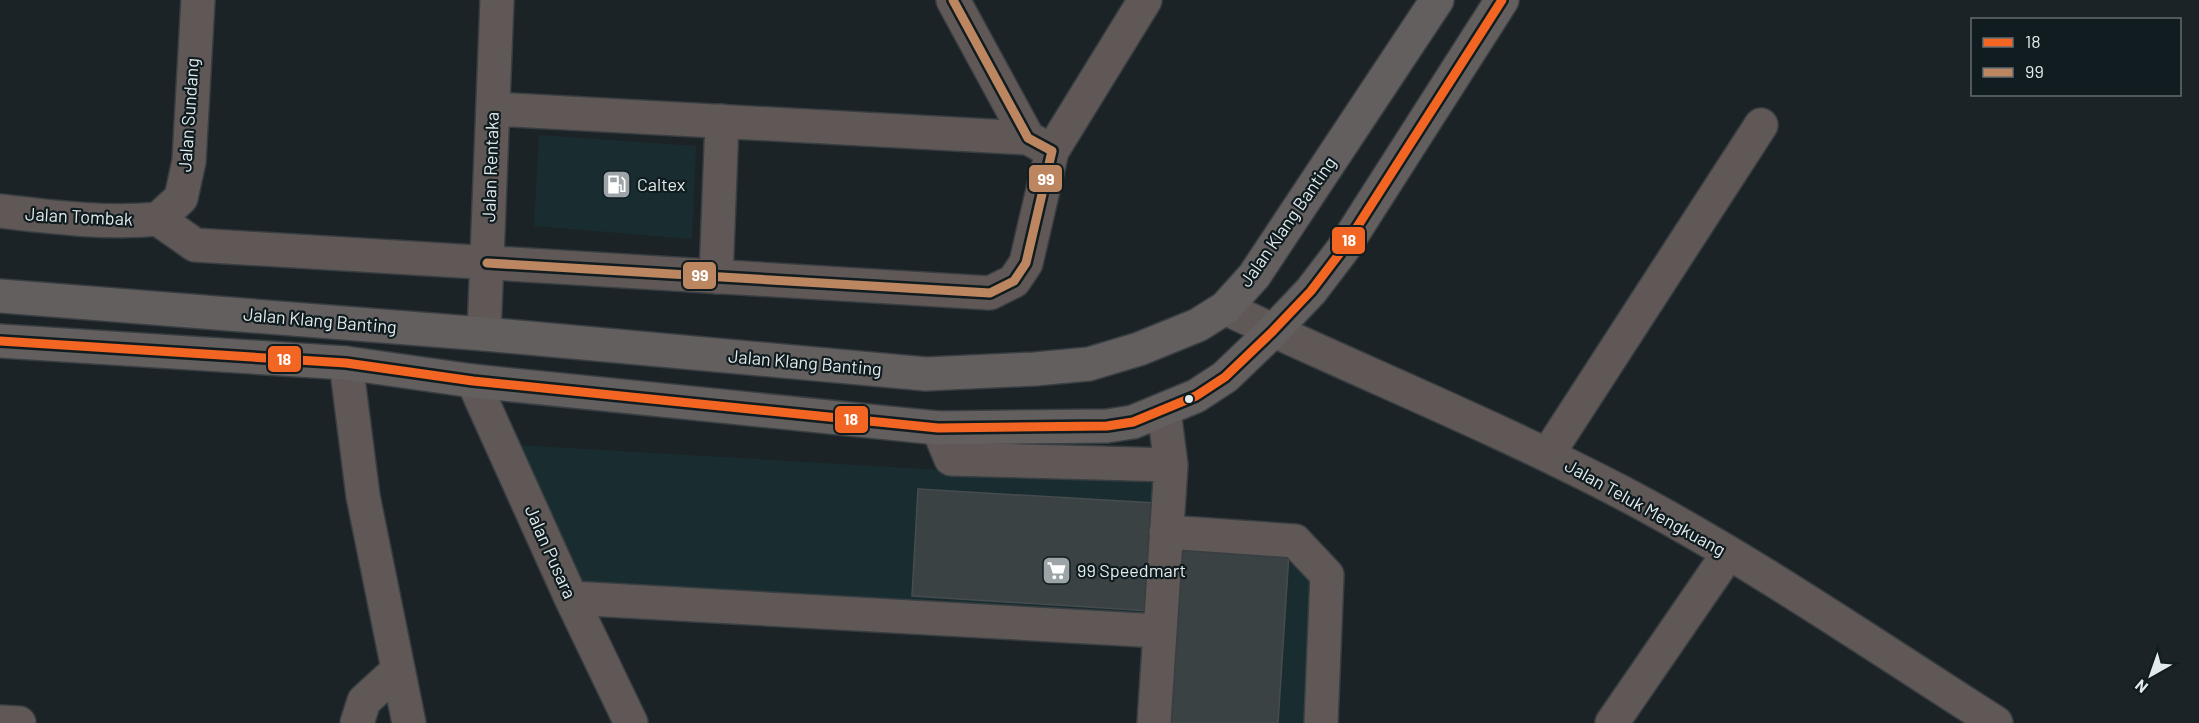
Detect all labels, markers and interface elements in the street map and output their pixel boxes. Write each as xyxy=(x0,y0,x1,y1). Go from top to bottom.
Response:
legend xyxy=(1971,18,2181,96)
text: 18 xyxy=(2025,30,2041,52)
street label: Jalan Sundang xyxy=(173,57,203,173)
text: 99 xyxy=(2025,60,2044,82)
street label: Jalan Rentaka xyxy=(477,111,503,222)
street label: Jalan Klang Banting xyxy=(1234,152,1340,291)
line badge: 99 xyxy=(1028,164,1063,193)
fuel station icon: Caltex xyxy=(600,169,632,201)
text: 99 xyxy=(1038,169,1055,188)
place label: Caltex xyxy=(637,173,686,195)
street label: Jalan Tombak xyxy=(25,202,134,230)
line badge: 18 xyxy=(1331,226,1366,255)
text: 18 xyxy=(1342,230,1357,249)
line badge: 99 xyxy=(682,261,717,290)
text: 99 xyxy=(692,265,709,284)
street label: Jalan Klang Banting xyxy=(242,302,398,338)
street label: Jalan Klang Banting xyxy=(727,344,883,380)
line badge: 18 xyxy=(267,345,302,373)
text: 18 xyxy=(277,349,291,368)
unlabelled marker xyxy=(1183,393,1195,405)
line badge: 18 xyxy=(834,405,869,434)
text: 18 xyxy=(844,409,858,428)
street label: Jalan Teluk Mengkuang xyxy=(1561,454,1730,560)
street label: Jalan Pusara xyxy=(521,501,581,602)
supermarket icon: 99 Speedmart xyxy=(1040,555,1072,587)
place label: 99 Speedmart xyxy=(1077,559,1186,581)
north arrow xyxy=(2121,645,2181,705)
text: N xyxy=(2131,676,2151,698)

